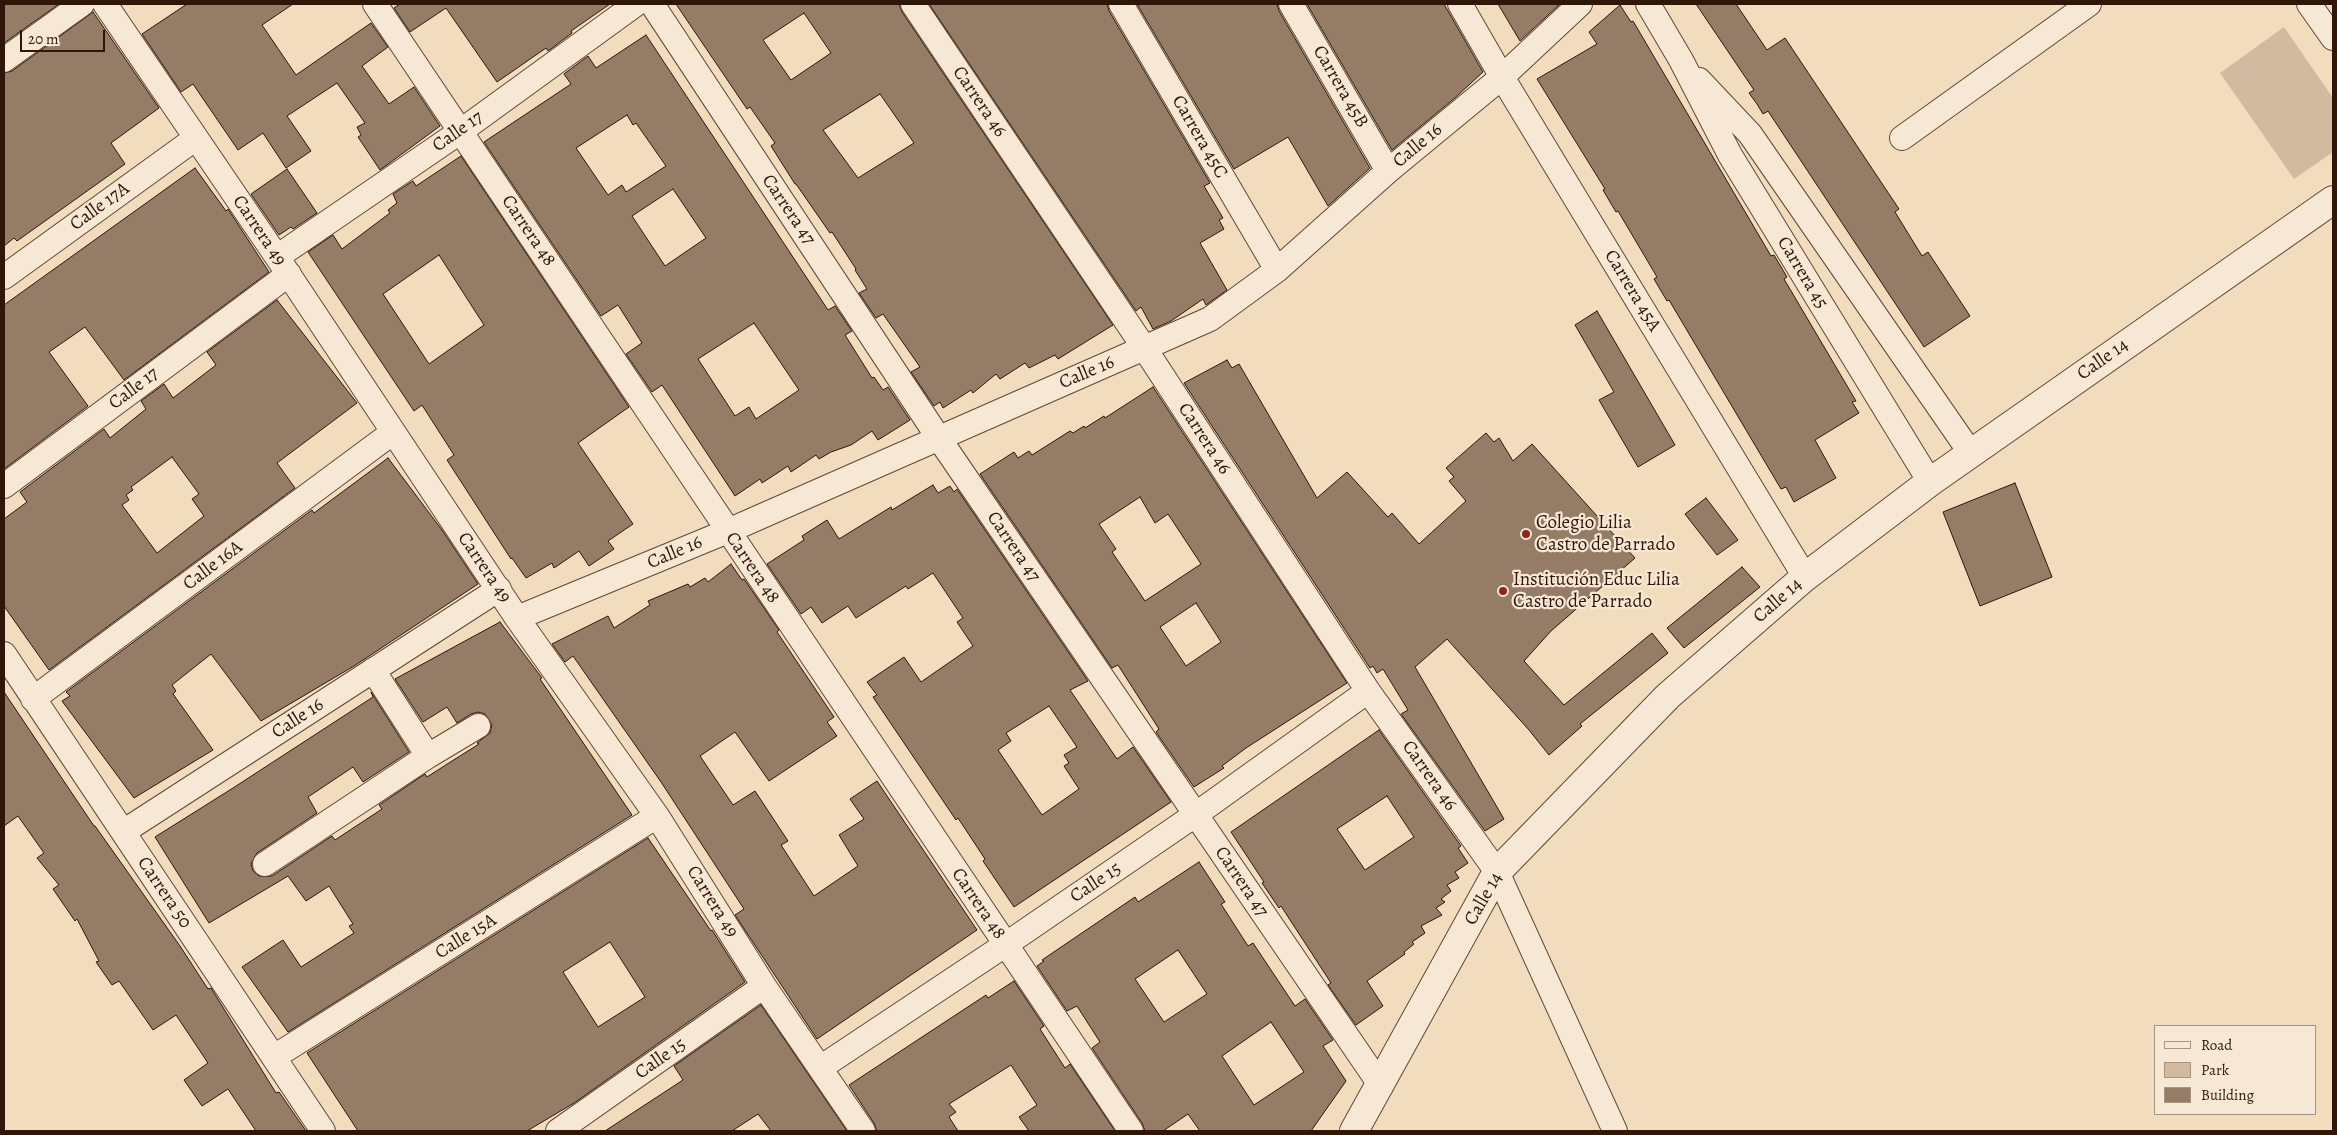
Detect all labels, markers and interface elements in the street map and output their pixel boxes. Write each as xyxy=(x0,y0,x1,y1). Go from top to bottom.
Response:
scale bar xyxy=(22,20,108,52)
text: 20 m xyxy=(28,29,59,49)
street label: Carrera 45B xyxy=(1307,42,1373,132)
street label: Carrera 46 xyxy=(947,62,1011,142)
street label: Carrera 45C xyxy=(1166,91,1232,183)
street label: Calle 17 xyxy=(428,106,488,158)
street label: Calle 16 xyxy=(1389,119,1447,173)
street label: Carrera 47 xyxy=(756,170,820,250)
street label: Calle 17A xyxy=(66,178,134,236)
street label: Carrera 49 xyxy=(227,191,291,271)
street label: Carrera 48 xyxy=(496,191,560,271)
street label: Carrera 45 xyxy=(1772,233,1832,313)
street label: Carrera 45A xyxy=(1599,246,1665,336)
street label: Calle 14 xyxy=(2073,334,2133,386)
street label: Calle 16 xyxy=(1056,351,1118,395)
street label: Calle 17 xyxy=(104,363,164,415)
street label: Carrera 46 xyxy=(1172,399,1236,479)
street label: Carrera 47 xyxy=(981,507,1045,587)
place label: Colegio Lilia Castro de Parrado xyxy=(1536,512,1675,556)
street label: Carrera 49 xyxy=(452,528,516,608)
street label: Carrera 48 xyxy=(720,528,784,608)
marker: Colegio Lilia Castro de Parrado xyxy=(1520,528,1532,540)
street label: Calle 16 xyxy=(644,531,706,575)
street label: Calle 16A xyxy=(179,536,247,596)
place label: Institución Educ Lilia Castro de Parrado xyxy=(1513,569,1680,613)
street label: Calle 14 xyxy=(1749,574,1807,628)
marker: Institución Educ Lilia Castro de Parrado xyxy=(1497,585,1509,597)
street label: Calle 16 xyxy=(268,694,328,744)
street label: Carrera 46 xyxy=(1397,736,1461,816)
street label: Carrera 47 xyxy=(1209,842,1273,922)
street label: Carrera 50 xyxy=(132,853,196,933)
street label: Calle 15 xyxy=(1066,858,1126,908)
street label: Carrera 49 xyxy=(681,862,743,942)
street label: Carrera 48 xyxy=(946,864,1010,944)
street label: Calle 14 xyxy=(1460,868,1508,930)
street label: Calle 15A xyxy=(431,909,501,965)
legend xyxy=(2154,1025,2317,1115)
street label: Calle 15 xyxy=(631,1033,691,1085)
text: Road xyxy=(2201,1035,2232,1055)
text: Park xyxy=(2201,1060,2229,1080)
text: Building xyxy=(2201,1085,2254,1105)

